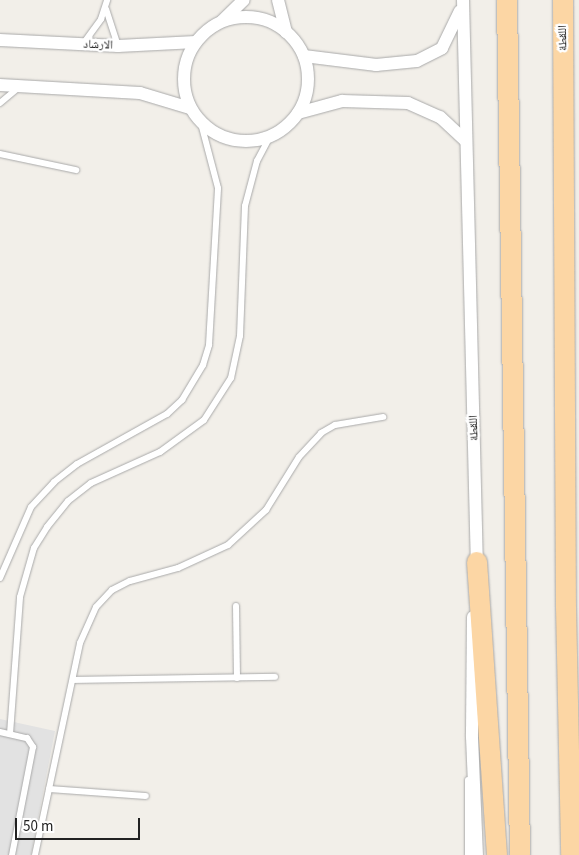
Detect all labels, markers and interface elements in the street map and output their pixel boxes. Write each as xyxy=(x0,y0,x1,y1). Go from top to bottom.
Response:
street label: اللقطة xyxy=(556,25,570,51)
street label: الارشاد xyxy=(83,37,113,53)
street label: اللقطة xyxy=(466,415,482,441)
scale bar xyxy=(18,808,142,840)
text: 50 m xyxy=(23,816,53,837)

